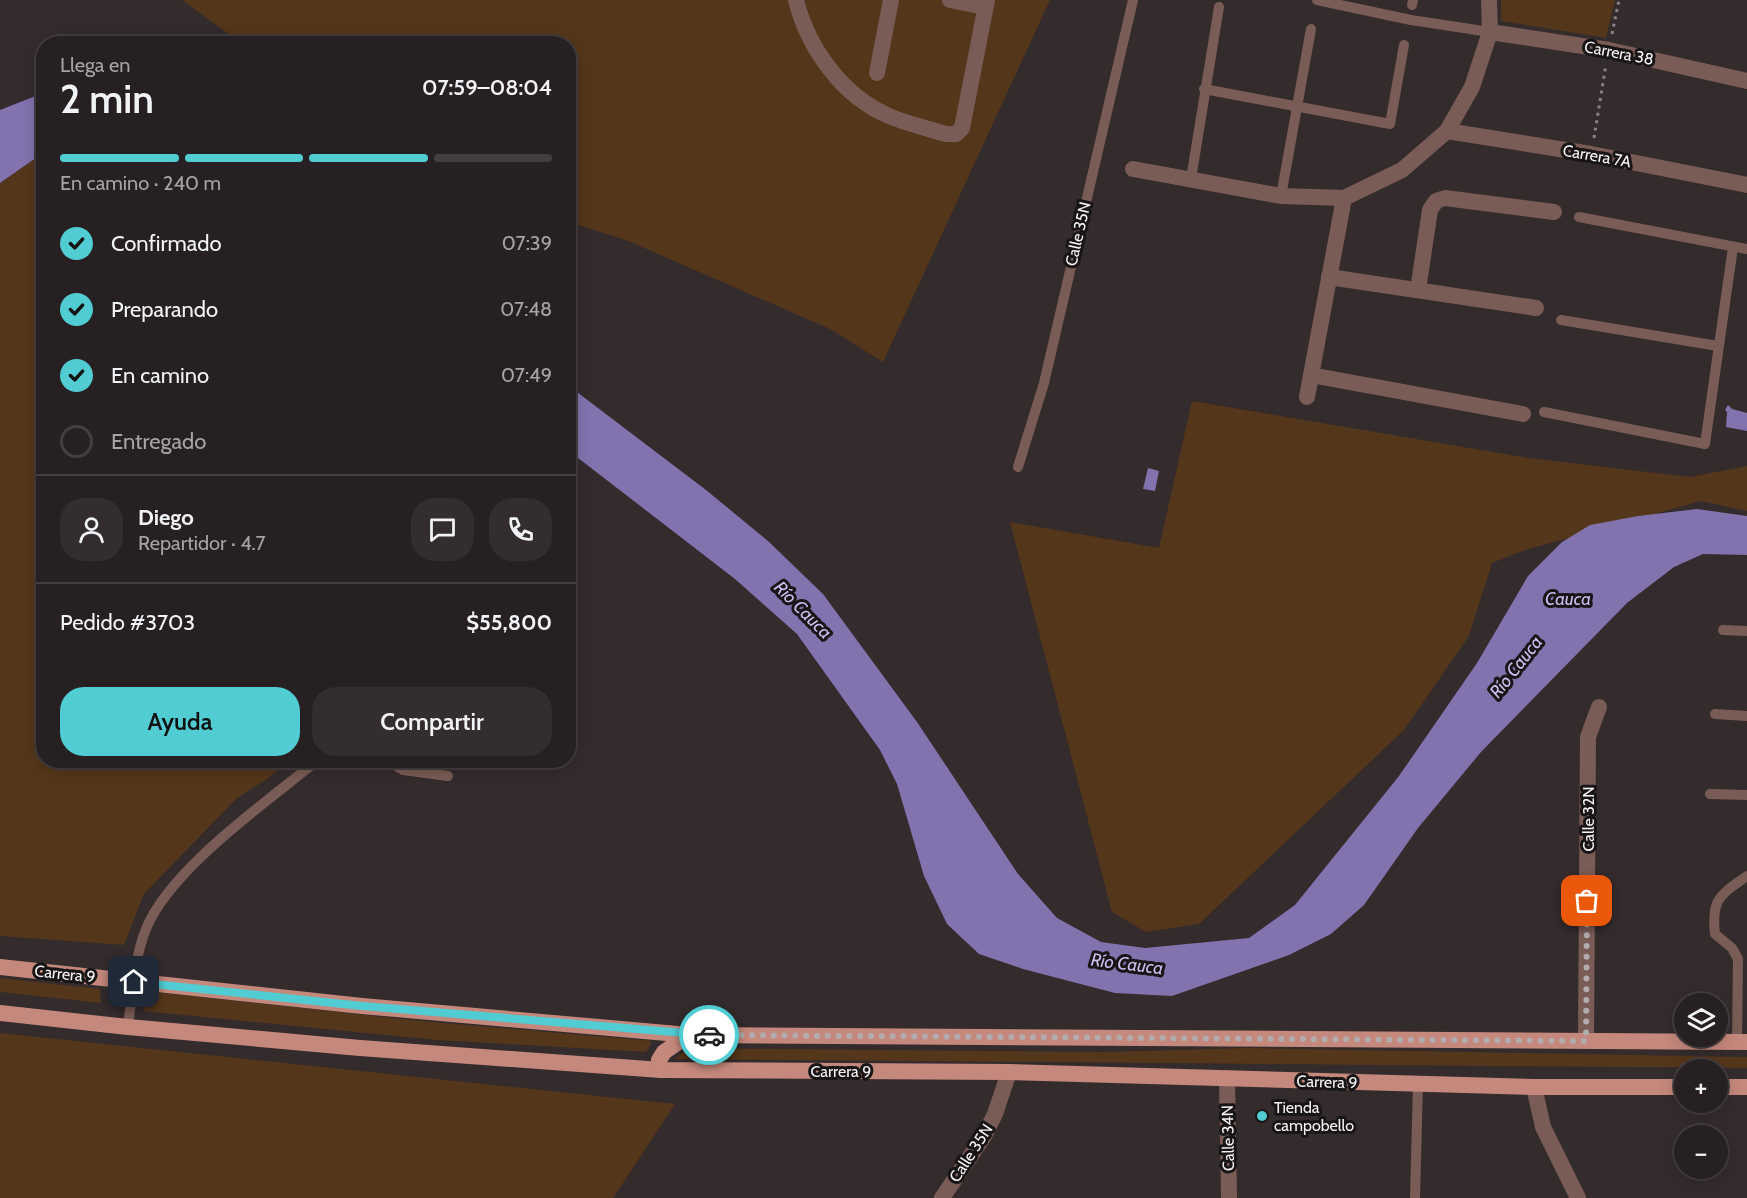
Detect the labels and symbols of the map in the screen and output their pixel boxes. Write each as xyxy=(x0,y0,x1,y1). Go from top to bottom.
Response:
street label: Carrera 38 xyxy=(1583,37,1655,69)
street label: Carrera 7A xyxy=(1561,141,1633,171)
street label: Calle 35N xyxy=(1061,200,1095,268)
water label: Río Cauca xyxy=(770,577,836,643)
water label: Cauca xyxy=(1545,588,1591,610)
water label: Río Cauca xyxy=(1485,632,1547,702)
street label: Calle 32N xyxy=(1579,786,1598,852)
pin xyxy=(1561,875,1612,926)
water label: Río Cauca xyxy=(1090,949,1164,979)
pin xyxy=(108,956,159,1007)
street label: Carrera 9 xyxy=(34,961,96,987)
courier xyxy=(679,1005,739,1065)
street label: Carrera 9 xyxy=(811,1062,871,1081)
street label: Carrera 9 xyxy=(1296,1071,1358,1093)
place label: Tienda campobello xyxy=(1274,1098,1354,1135)
street label: Calle 34N xyxy=(1218,1105,1238,1171)
marker: Tienda campobello xyxy=(1255,1109,1269,1123)
street label: Calle 35N xyxy=(945,1120,997,1186)

